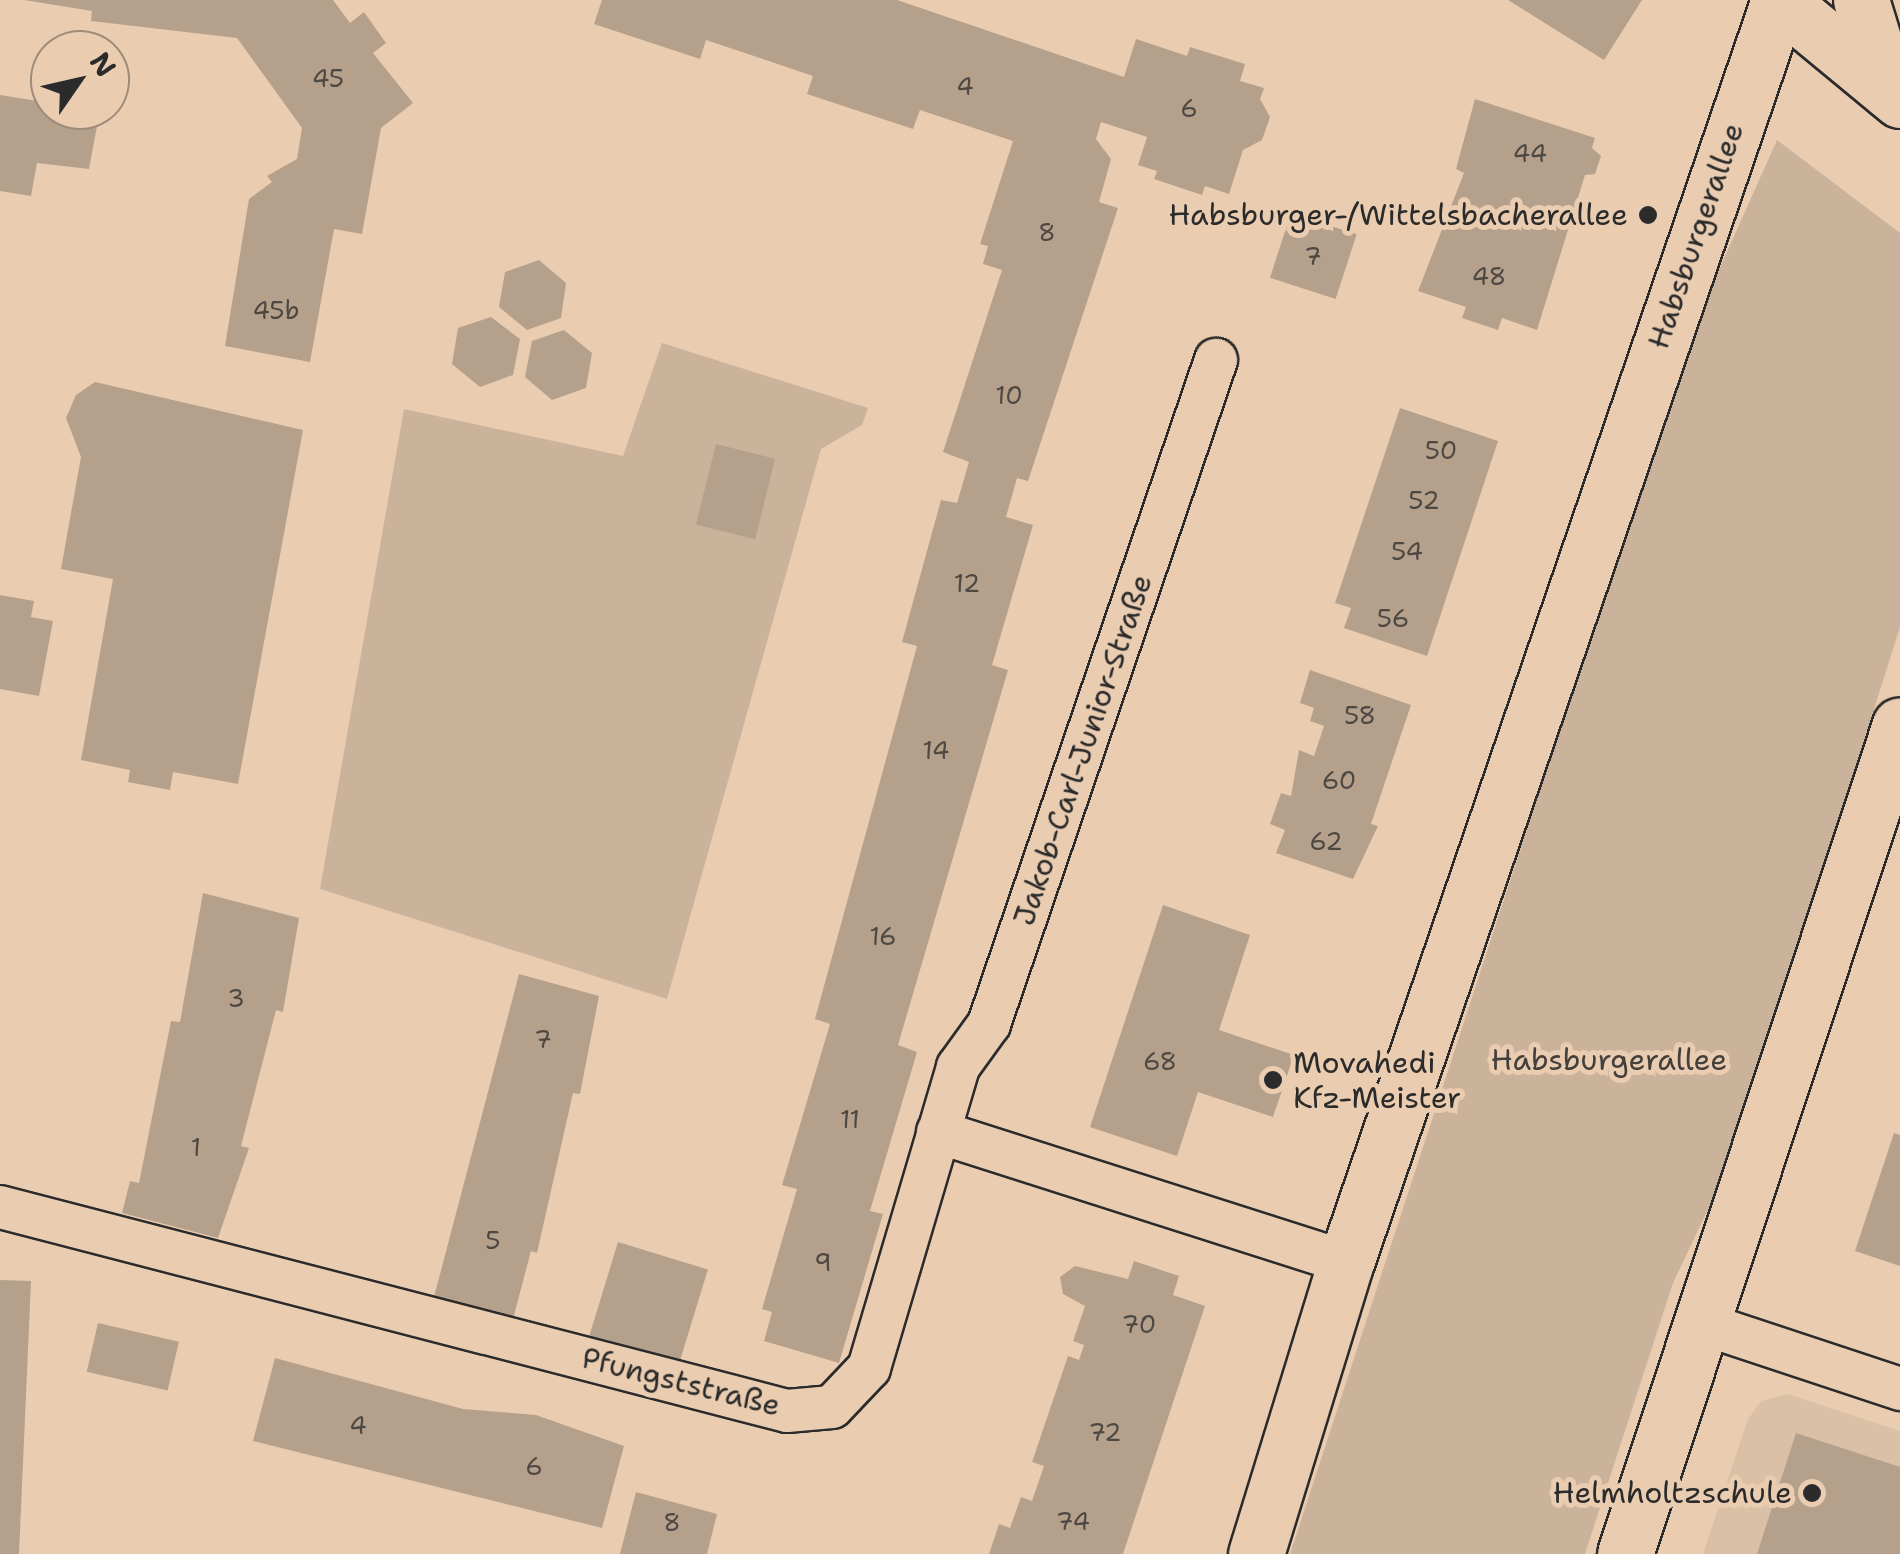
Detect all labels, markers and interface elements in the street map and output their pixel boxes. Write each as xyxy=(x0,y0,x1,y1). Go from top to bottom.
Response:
north arrow xyxy=(30,30,130,130)
text: N xyxy=(81,45,125,84)
house number: 45 xyxy=(312,63,344,93)
house number: 4 xyxy=(956,71,974,101)
house number: 6 xyxy=(1180,93,1198,123)
street label: Habsburgerallee xyxy=(1641,118,1751,354)
house number: 44 xyxy=(1513,138,1547,168)
place label: Habsburger-/Wittelsbacherallee xyxy=(1169,197,1628,233)
marker: Habsburger-/Wittelsbacherallee xyxy=(1637,204,1659,226)
house number: 8 xyxy=(1038,217,1056,247)
house number: 7 xyxy=(1304,241,1322,271)
house number: 48 xyxy=(1472,261,1506,291)
house number: 45b xyxy=(253,295,299,325)
house number: 10 xyxy=(995,380,1023,410)
house number: 50 xyxy=(1425,435,1457,465)
house number: 52 xyxy=(1408,485,1440,515)
house number: 54 xyxy=(1391,536,1423,566)
house number: 12 xyxy=(954,568,980,598)
street label: Jakob-Carl-Junior-Straße xyxy=(1006,570,1160,930)
house number: 56 xyxy=(1377,603,1409,633)
house number: 58 xyxy=(1344,700,1376,730)
house number: 14 xyxy=(923,735,949,765)
house number: 60 xyxy=(1322,765,1356,795)
house number: 62 xyxy=(1309,826,1343,856)
house number: 16 xyxy=(869,921,897,951)
house number: 3 xyxy=(227,983,245,1013)
house number: 7 xyxy=(534,1024,552,1054)
park label: Habsburgerallee xyxy=(1491,1042,1727,1078)
place label: Movahedi Kfz-Meister xyxy=(1293,1045,1461,1116)
house number: 68 xyxy=(1143,1046,1177,1076)
marker: Movahedi Kfz-Meister xyxy=(1262,1069,1284,1091)
house number: 11 xyxy=(840,1104,860,1134)
house number: 1 xyxy=(191,1132,201,1162)
house number: 5 xyxy=(485,1225,501,1255)
house number: 9 xyxy=(814,1247,832,1277)
house number: 70 xyxy=(1122,1309,1156,1339)
street label: Pfungststraße xyxy=(578,1340,784,1424)
house number: 4 xyxy=(349,1410,367,1440)
house number: 72 xyxy=(1089,1417,1121,1447)
house number: 6 xyxy=(525,1451,543,1481)
place label: Helmholtzschule xyxy=(1553,1475,1792,1511)
marker: Helmholtzschule xyxy=(1801,1482,1823,1504)
house number: 74 xyxy=(1056,1506,1090,1536)
house number: 8 xyxy=(663,1507,681,1537)

